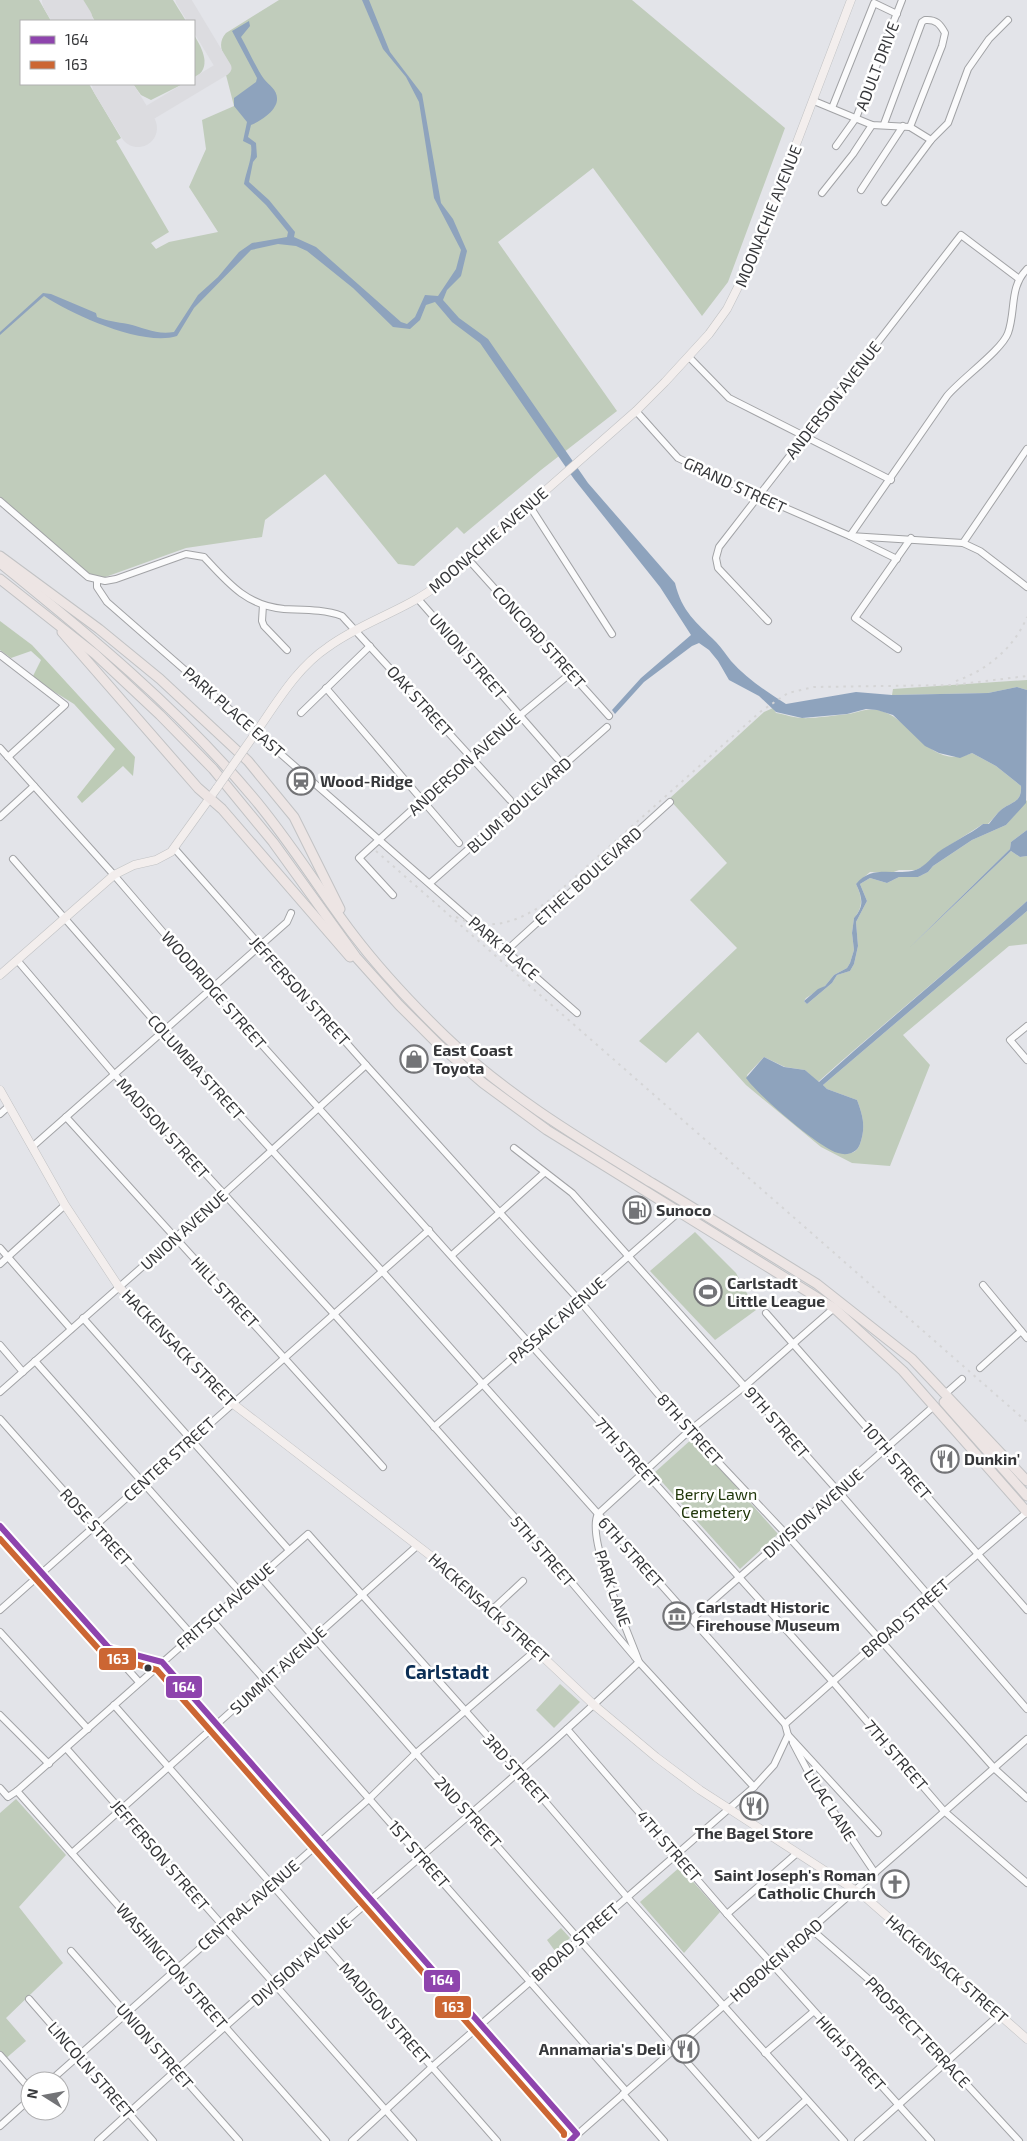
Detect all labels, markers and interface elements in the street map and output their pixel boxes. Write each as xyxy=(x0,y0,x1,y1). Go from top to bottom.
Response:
street label: ADULT DRIVE xyxy=(851,19,902,113)
legend xyxy=(20,20,195,85)
text: 164 xyxy=(65,30,89,48)
text: 163 xyxy=(65,55,88,73)
street label: MOONACHIE AVENUE xyxy=(730,142,805,290)
street label: ANDERSON AVENUE xyxy=(781,337,884,462)
street label: GRAND STREET xyxy=(681,453,789,517)
street label: MOONACHIE AVENUE xyxy=(424,483,551,597)
street label: CONCORD STREET xyxy=(489,582,590,691)
street label: UNION STREET xyxy=(426,609,511,702)
street label: OAK STREET xyxy=(384,661,457,740)
street label: PARK PLACE EAST xyxy=(180,662,289,761)
street label: ANDERSON AVENUE xyxy=(404,708,523,819)
street label: BLUM BOULEVARD xyxy=(462,753,575,857)
station icon: Wood-Ridge xyxy=(286,766,316,796)
place label: Wood-Ridge xyxy=(320,771,413,790)
street label: ETHEL BOULEVARD xyxy=(530,823,645,929)
street label: PARK PLACE xyxy=(465,912,544,983)
street label: WOODRIDGE STREET xyxy=(158,927,271,1052)
street label: JEFFERSON STREET xyxy=(246,932,354,1049)
street label: COLUMBIA STREET xyxy=(144,1010,249,1123)
place label: East Coast Toyota xyxy=(433,1040,513,1078)
shop icon: East Coast Toyota xyxy=(399,1044,429,1074)
street label: MADISON STREET xyxy=(113,1073,213,1182)
street label: UNION AVENUE xyxy=(136,1186,231,1274)
fuel station icon: Sunoco xyxy=(622,1195,652,1225)
place label: Sunoco xyxy=(656,1200,711,1219)
street label: HILL STREET xyxy=(188,1252,263,1331)
street label: PASSAIC AVENUE xyxy=(504,1272,609,1367)
place label: Carlstadt Little League xyxy=(727,1273,825,1310)
sports icon: Carlstadt Little League xyxy=(693,1277,723,1307)
street label: HACKENSACK STREET xyxy=(119,1285,240,1410)
street label: 9TH STREET xyxy=(741,1382,813,1461)
street label: 8TH STREET xyxy=(654,1389,727,1468)
street label: CENTER STREET xyxy=(119,1413,218,1505)
street label: 7TH STREET xyxy=(591,1413,664,1490)
street label: 10TH STREET xyxy=(859,1419,936,1503)
restaurant icon: Dunkin' xyxy=(930,1444,960,1474)
place label: Dunkin' xyxy=(964,1449,1020,1468)
street label: DIVISION AVENUE xyxy=(759,1464,867,1561)
street label: ROSE STREET xyxy=(57,1484,136,1569)
park label: Berry Lawn Cemetery xyxy=(675,1484,757,1521)
street label: 5TH STREET xyxy=(507,1511,579,1590)
street label: 6TH STREET xyxy=(595,1513,668,1591)
street label: PARK LANE xyxy=(591,1547,635,1629)
street label: HACKENSACK STREET xyxy=(425,1549,553,1667)
street label: FRITSCH AVENUE xyxy=(172,1558,277,1653)
street label: BROAD STREET xyxy=(857,1574,952,1661)
place label: Carlstadt Historic Firehouse Museum xyxy=(696,1597,840,1634)
museum icon: Carlstadt Historic Firehouse Museum xyxy=(662,1601,692,1631)
street label: SUMMIT AVENUE xyxy=(226,1621,330,1718)
line badge: 163 xyxy=(98,1647,137,1671)
text: 163 xyxy=(107,1650,129,1667)
district label: Carlstadt xyxy=(405,1660,489,1683)
unlabelled marker xyxy=(143,1663,153,1673)
line badge: 164 xyxy=(165,1675,203,1699)
text: 164 xyxy=(172,1678,196,1695)
street label: 7TH STREET xyxy=(861,1716,932,1794)
street label: 3RD STREET xyxy=(480,1729,553,1808)
street label: LILAC LANE xyxy=(800,1765,861,1844)
street label: 2ND STREET xyxy=(431,1772,505,1851)
restaurant icon: The Bagel Store xyxy=(739,1791,769,1821)
street label: JEFFERSON STREET xyxy=(107,1795,214,1914)
street label: 4TH STREET xyxy=(633,1806,706,1885)
street label: 1ST STREET xyxy=(385,1816,454,1891)
place label: The Bagel Store xyxy=(695,1823,813,1842)
street label: CENTRAL AVENUE xyxy=(193,1855,302,1954)
place label: Saint Joseph's Roman Catholic Church xyxy=(714,1865,876,1902)
church icon: Saint Joseph's Roman Catholic Church xyxy=(880,1869,910,1899)
street label: BROAD STREET xyxy=(527,1898,622,1985)
street label: WASHINGTON STREET xyxy=(113,1899,232,2032)
street label: HACKENSACK STREET xyxy=(882,1910,1012,2027)
street label: DIVISION AVENUE xyxy=(247,1912,355,2009)
street label: HOBOKEN ROAD xyxy=(726,1914,826,2005)
street label: MADISON STREET xyxy=(336,1958,435,2067)
line badge: 164 xyxy=(423,1969,461,1993)
text: 164 xyxy=(430,1971,454,1988)
street label: PROSPECT TERRACE xyxy=(862,1972,975,2091)
line badge: 163 xyxy=(434,1995,472,2019)
text: 163 xyxy=(442,1998,464,2015)
street label: UNION STREET xyxy=(113,1999,198,2092)
street label: HIGH STREET xyxy=(813,2011,890,2094)
street label: LINCOLN STREET xyxy=(44,2017,138,2122)
restaurant icon: Annamaria's Deli xyxy=(670,2034,700,2064)
place label: Annamaria's Deli xyxy=(539,2039,666,2058)
north arrow xyxy=(20,2071,70,2121)
text: N xyxy=(22,2087,41,2100)

